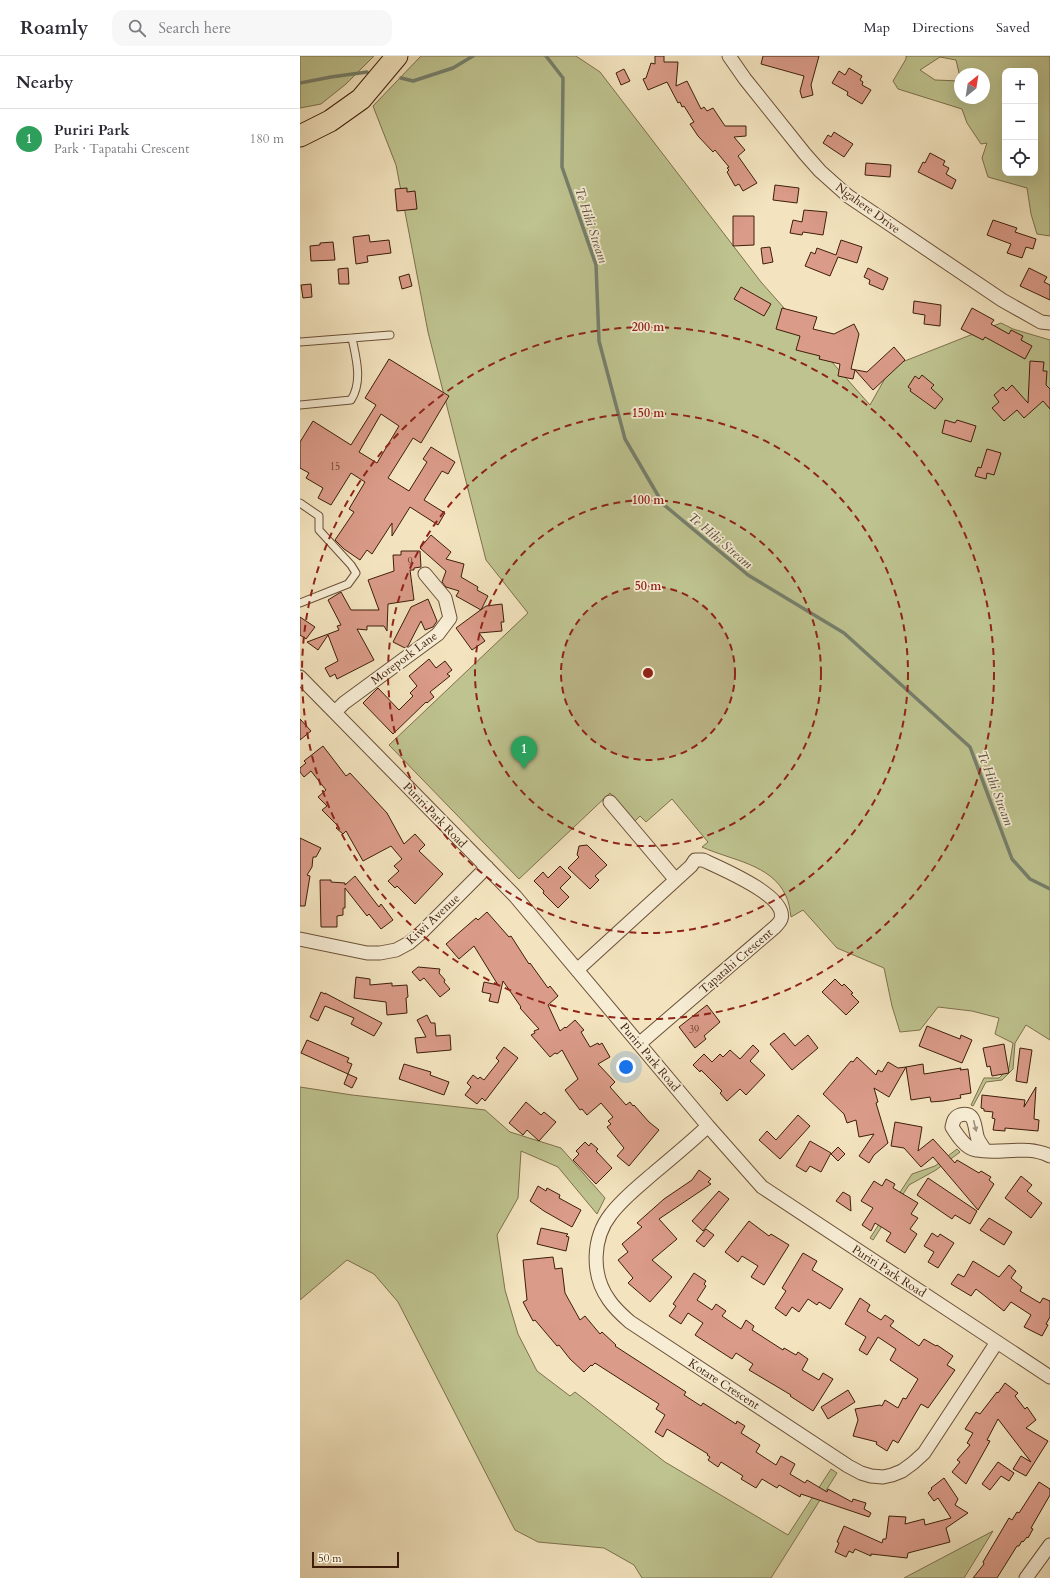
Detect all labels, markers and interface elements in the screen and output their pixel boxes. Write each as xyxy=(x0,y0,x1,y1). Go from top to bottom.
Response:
search box xyxy=(112,10,392,46)
text: Roamly xyxy=(20,15,88,41)
icon: search xyxy=(126,17,148,39)
text: Search here xyxy=(158,18,231,38)
text: Map xyxy=(864,18,890,37)
text: Directions xyxy=(912,18,974,37)
text: Saved xyxy=(996,18,1030,37)
north arrow xyxy=(954,68,990,104)
map controls xyxy=(1002,68,1038,176)
button: + xyxy=(1002,68,1038,104)
text: Nearby xyxy=(16,71,73,94)
button: − xyxy=(1002,104,1038,140)
text: Puriri Park xyxy=(54,120,130,140)
text: 1 xyxy=(26,130,32,148)
text: 180 m xyxy=(250,130,284,148)
text: Park · Tapatahi Crescent xyxy=(54,140,189,158)
button: locate xyxy=(1002,140,1038,176)
street label: Ngahere Drive xyxy=(832,179,904,237)
water label: Te Hihi Stream xyxy=(570,185,612,266)
text: 200 m xyxy=(632,319,665,335)
text: 150 m xyxy=(632,405,665,421)
house number: 15 xyxy=(330,460,340,474)
text: 100 m xyxy=(632,492,665,508)
water label: Te Hihi Stream xyxy=(684,508,757,573)
house number: 9 xyxy=(407,555,413,569)
text: 50 m xyxy=(635,578,662,594)
street label: Morepork Lane xyxy=(368,628,440,688)
centre of rings xyxy=(641,666,655,680)
pin: 1 xyxy=(511,736,537,769)
water label: Te Hihi Stream xyxy=(973,748,1018,829)
street label: Puriri Park Road xyxy=(400,779,471,852)
street label: Kiwi Avenue xyxy=(403,890,463,948)
street label: Tapatahi Crescent xyxy=(696,925,776,997)
street label: Puriri Park Road xyxy=(617,1019,684,1095)
house number: 39 xyxy=(689,1023,699,1037)
your location xyxy=(616,1057,636,1077)
one-way arrow xyxy=(972,1120,978,1132)
street label: Puriri Park Road xyxy=(849,1241,930,1301)
street label: Kotare Crescent xyxy=(685,1355,763,1413)
scale bar xyxy=(312,1550,399,1569)
text: 50 m xyxy=(318,1551,342,1566)

